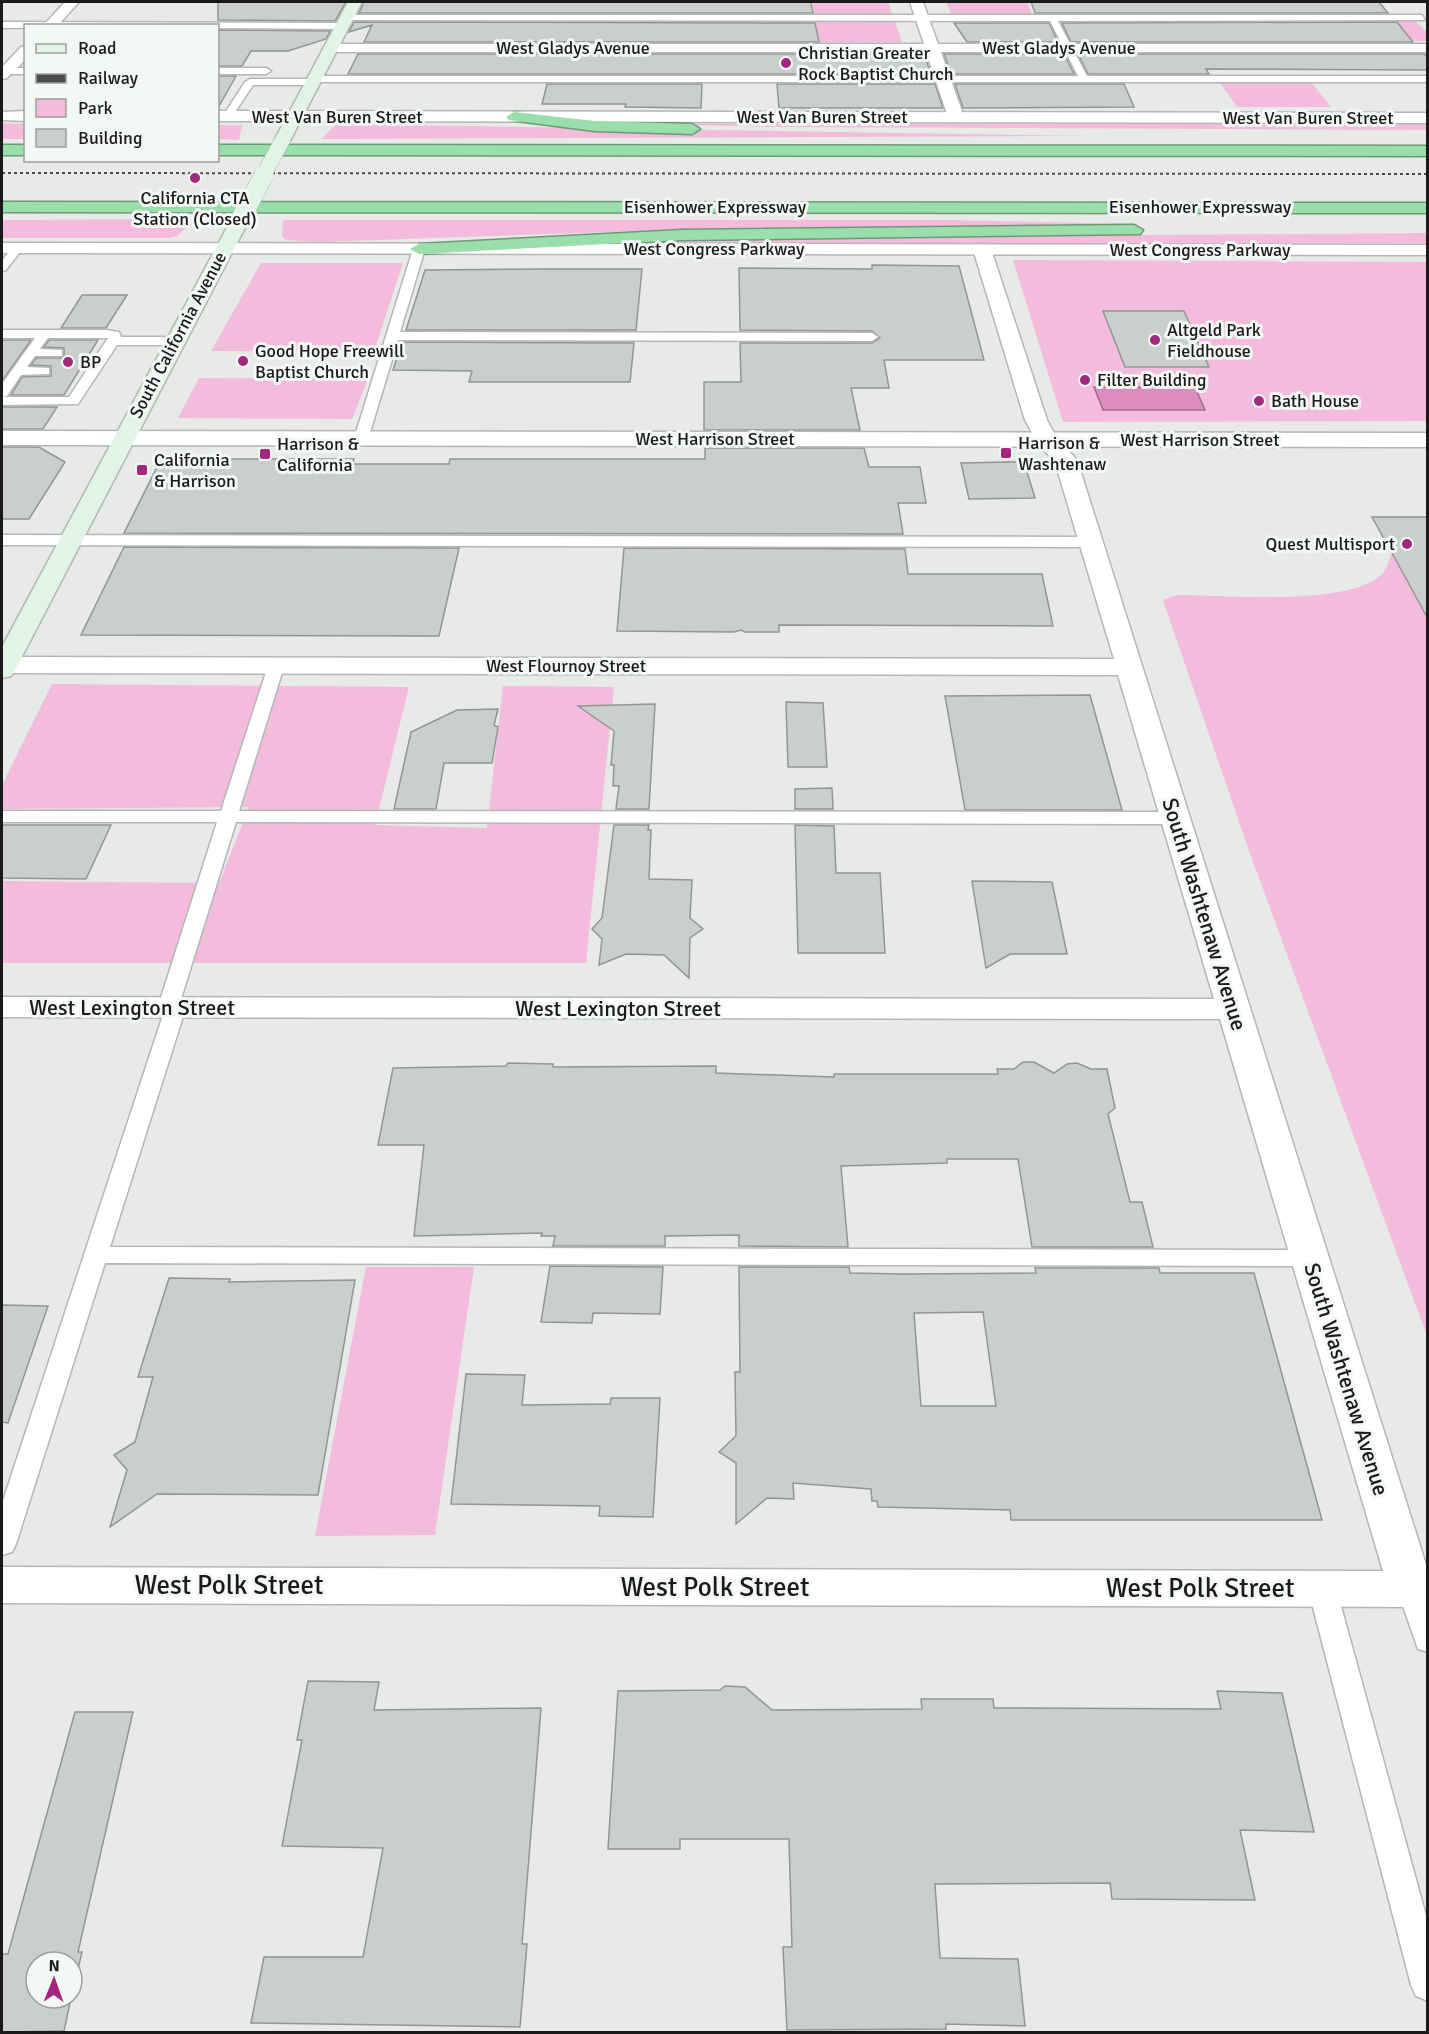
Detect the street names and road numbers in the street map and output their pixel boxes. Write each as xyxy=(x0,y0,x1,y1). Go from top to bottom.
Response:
street label: West Gladys Avenue xyxy=(496,37,650,59)
street label: West Gladys Avenue xyxy=(982,37,1136,59)
street label: West Van Buren Street xyxy=(252,106,422,128)
street label: West Van Buren Street xyxy=(737,106,907,128)
street label: West Van Buren Street xyxy=(1223,107,1393,129)
street label: Eisenhower Expressway xyxy=(624,196,807,218)
street label: Eisenhower Expressway xyxy=(1109,196,1292,218)
street label: West Congress Parkway xyxy=(624,238,805,260)
street label: West Congress Parkway xyxy=(1110,239,1291,261)
street label: South California Avenue xyxy=(125,248,231,422)
street label: West Harrison Street xyxy=(635,428,795,450)
street label: West Harrison Street xyxy=(1120,429,1280,451)
street label: West Flournoy Street xyxy=(486,655,646,677)
street label: South Washtenaw Avenue xyxy=(1156,795,1253,1034)
street label: West Lexington Street xyxy=(29,994,235,1021)
street label: West Lexington Street xyxy=(515,995,721,1022)
street label: South Washtenaw Avenue xyxy=(1298,1260,1395,1499)
street label: West Polk Street xyxy=(135,1569,323,1602)
street label: West Polk Street xyxy=(621,1571,809,1604)
street label: West Polk Street xyxy=(1106,1572,1294,1605)

